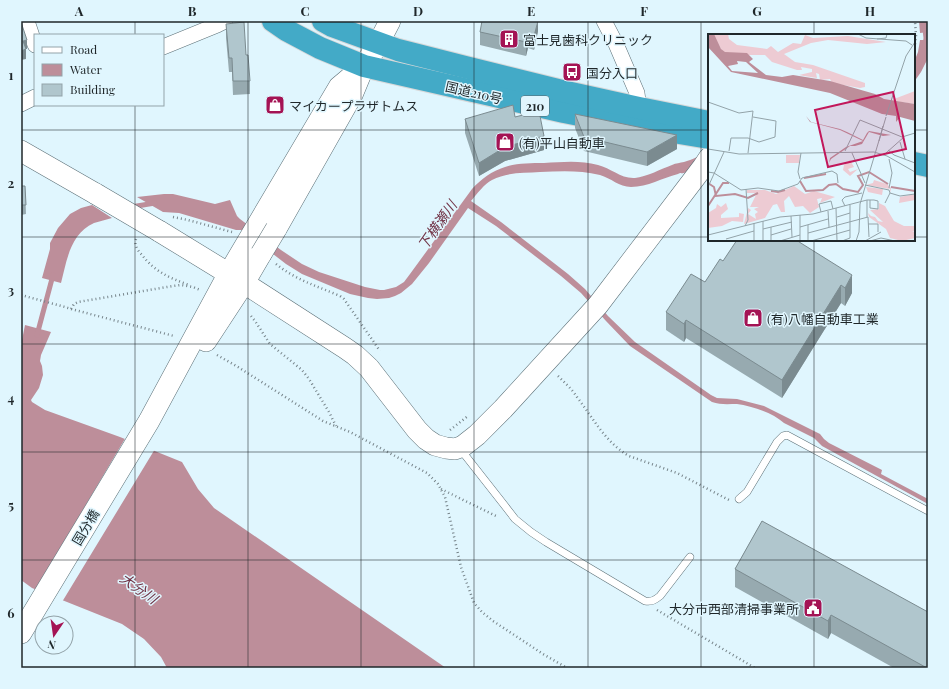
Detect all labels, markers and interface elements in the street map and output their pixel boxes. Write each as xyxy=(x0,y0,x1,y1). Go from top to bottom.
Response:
text: A xyxy=(74,2,84,19)
text: B xyxy=(188,2,197,19)
text: C xyxy=(300,2,310,19)
text: D xyxy=(413,2,423,19)
text: E xyxy=(527,2,535,19)
text: F xyxy=(640,2,648,19)
text: G xyxy=(752,2,762,19)
text: H xyxy=(865,2,875,19)
building icon: 富士見歯科クリニック xyxy=(498,28,520,50)
place label: 富士見歯科クリニック xyxy=(523,31,653,48)
legend xyxy=(34,34,164,106)
inset map xyxy=(708,34,915,241)
text: Road xyxy=(70,41,97,57)
text: Water xyxy=(69,61,103,77)
bus stop icon: 国分入口 xyxy=(561,61,583,83)
place label: 国分入口 xyxy=(586,64,638,81)
text: 1 xyxy=(9,66,14,83)
street label: 国道210号 xyxy=(444,77,504,107)
text: Building xyxy=(70,81,116,97)
shop icon: マイカープラザトムス xyxy=(264,94,286,116)
road number: 210 xyxy=(521,96,549,116)
place label: マイカープラザトムス xyxy=(289,97,418,114)
shop icon: (有)平山自動車 xyxy=(494,131,516,153)
place label: (有)平山自動車 xyxy=(519,134,605,151)
text: 2 xyxy=(8,174,15,191)
water label: 下横瀬川 xyxy=(413,195,462,253)
text: 3 xyxy=(8,281,14,298)
shop icon: (有)八幡自動車工業 xyxy=(742,307,764,329)
place label: (有)八幡自動車工業 xyxy=(767,310,879,327)
text: 4 xyxy=(8,389,15,406)
text: 5 xyxy=(8,496,14,513)
street label: 国分橋 xyxy=(68,506,102,548)
water label: 大分川 xyxy=(116,568,163,609)
public building icon: 大分市西部清掃事業所 xyxy=(802,597,824,619)
place label: 大分市西部清掃事業所 xyxy=(669,600,799,617)
text: 6 xyxy=(7,604,15,621)
north arrow xyxy=(34,615,74,655)
text: N xyxy=(46,637,57,653)

